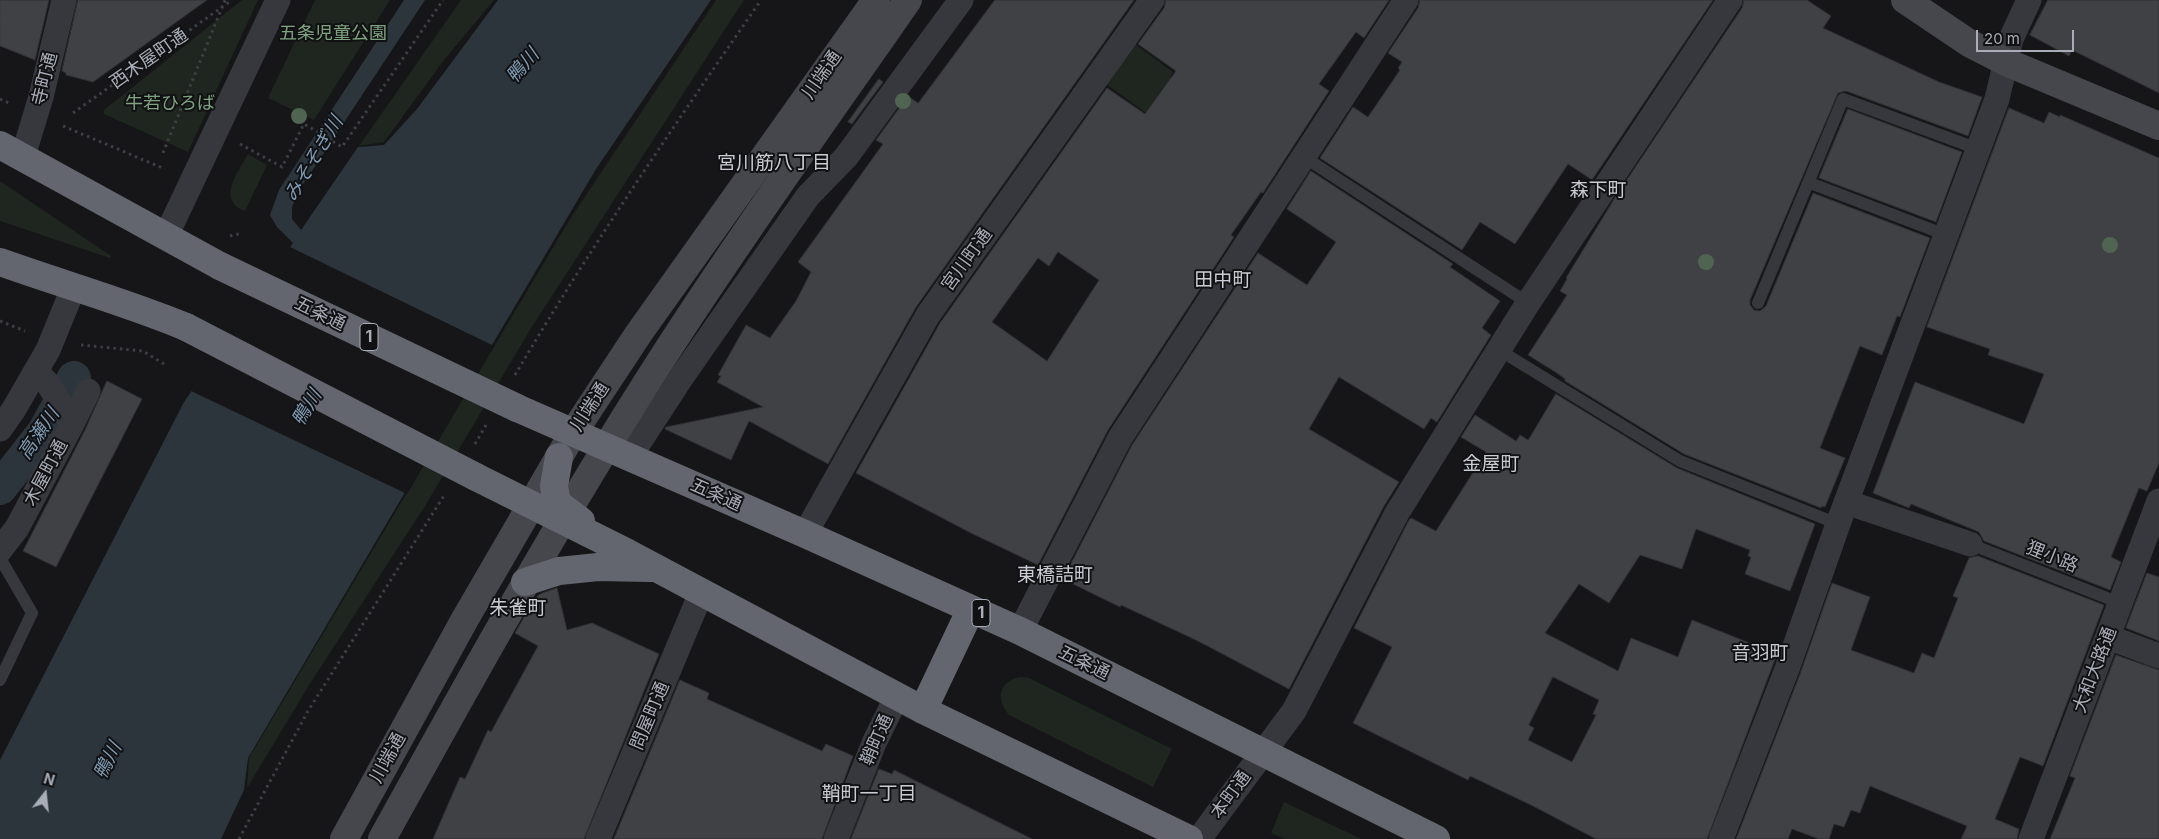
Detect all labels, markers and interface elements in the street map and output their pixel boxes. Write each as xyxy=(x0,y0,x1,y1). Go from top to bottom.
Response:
scale bar xyxy=(1979,20,2076,52)
park label: 五条児童公園 xyxy=(279,23,387,45)
street label: 西木屋町通 xyxy=(106,24,192,94)
text: 20 m xyxy=(1984,29,2020,48)
water label: 鴨川 xyxy=(502,44,544,88)
street label: 川端通 xyxy=(798,47,846,103)
street label: 寺町通 xyxy=(28,50,62,108)
park label: 牛若ひろば xyxy=(125,93,215,115)
water label: みそそぎ川 xyxy=(280,112,348,206)
district label: 宮川筋八丁目 xyxy=(717,152,831,174)
district label: 森下町 xyxy=(1570,179,1626,201)
street label: 宮川町通 xyxy=(937,225,997,295)
district label: 田中町 xyxy=(1195,269,1251,291)
street label: 五条通 xyxy=(291,292,349,336)
road number: 1 xyxy=(360,324,378,351)
street label: 川端通 xyxy=(566,378,614,436)
water label: 鴨川 xyxy=(287,386,327,430)
water label: 高瀬川 xyxy=(14,404,64,464)
street label: 木屋町通 xyxy=(20,436,72,510)
district label: 金屋町 xyxy=(1463,453,1519,475)
street label: 五条通 xyxy=(687,474,745,516)
street label: 狸小路 xyxy=(2023,537,2081,577)
district label: 東橋詰町 xyxy=(1017,564,1093,586)
district label: 朱雀町 xyxy=(490,597,546,619)
road number: 1 xyxy=(972,600,990,626)
street label: 大和大路通 xyxy=(2069,624,2121,716)
street label: 五条通 xyxy=(1055,641,1113,685)
district label: 音羽町 xyxy=(1732,642,1788,664)
street label: 問屋町通 xyxy=(626,679,674,753)
street label: 鞘町通 xyxy=(856,711,898,769)
street label: 川端通 xyxy=(365,729,411,787)
water label: 鴨川 xyxy=(89,739,127,783)
street label: 本町通 xyxy=(1206,767,1256,823)
north arrow xyxy=(20,769,70,819)
text: N xyxy=(42,769,57,789)
district label: 鞘町一丁目 xyxy=(822,783,916,805)

